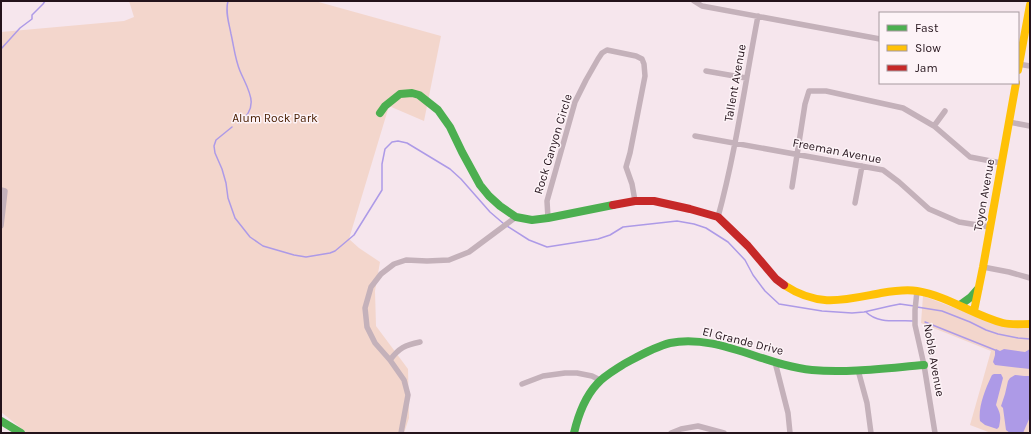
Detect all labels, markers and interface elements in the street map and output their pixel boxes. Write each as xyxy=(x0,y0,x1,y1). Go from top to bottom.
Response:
legend xyxy=(879,12,1019,84)
text: Fast xyxy=(915,21,939,35)
text: Slow xyxy=(915,41,941,55)
street label: Tallent Avenue xyxy=(721,43,749,123)
text: Jam xyxy=(915,61,938,75)
street label: Rock Canyon Circle xyxy=(531,92,575,196)
park label: Alum Rock Park xyxy=(232,111,318,125)
street label: Freeman Avenue xyxy=(791,136,883,166)
street label: Toyon Avenue xyxy=(971,158,997,232)
street label: Noble Avenue xyxy=(921,322,947,398)
street label: El Grande Drive xyxy=(701,324,785,358)

